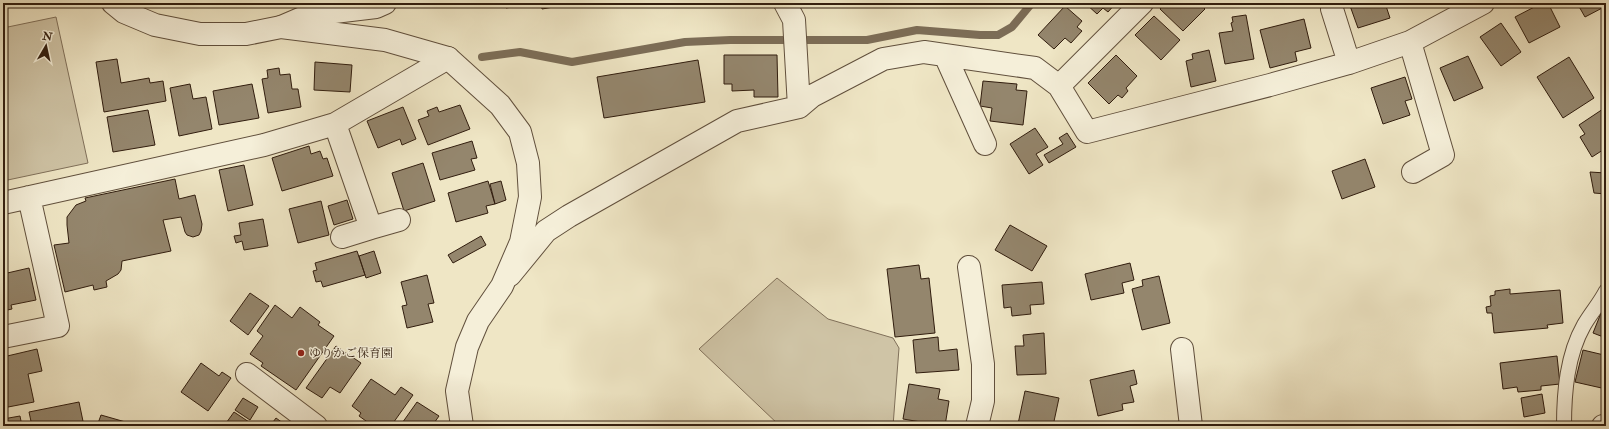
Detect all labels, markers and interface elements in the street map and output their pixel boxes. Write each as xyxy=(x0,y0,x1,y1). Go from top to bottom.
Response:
north arrow xyxy=(26,26,66,66)
text: N xyxy=(41,29,54,44)
place label: ゆりかご保育園 xyxy=(309,346,393,361)
marker: ゆりかご保育園 xyxy=(296,348,306,358)

